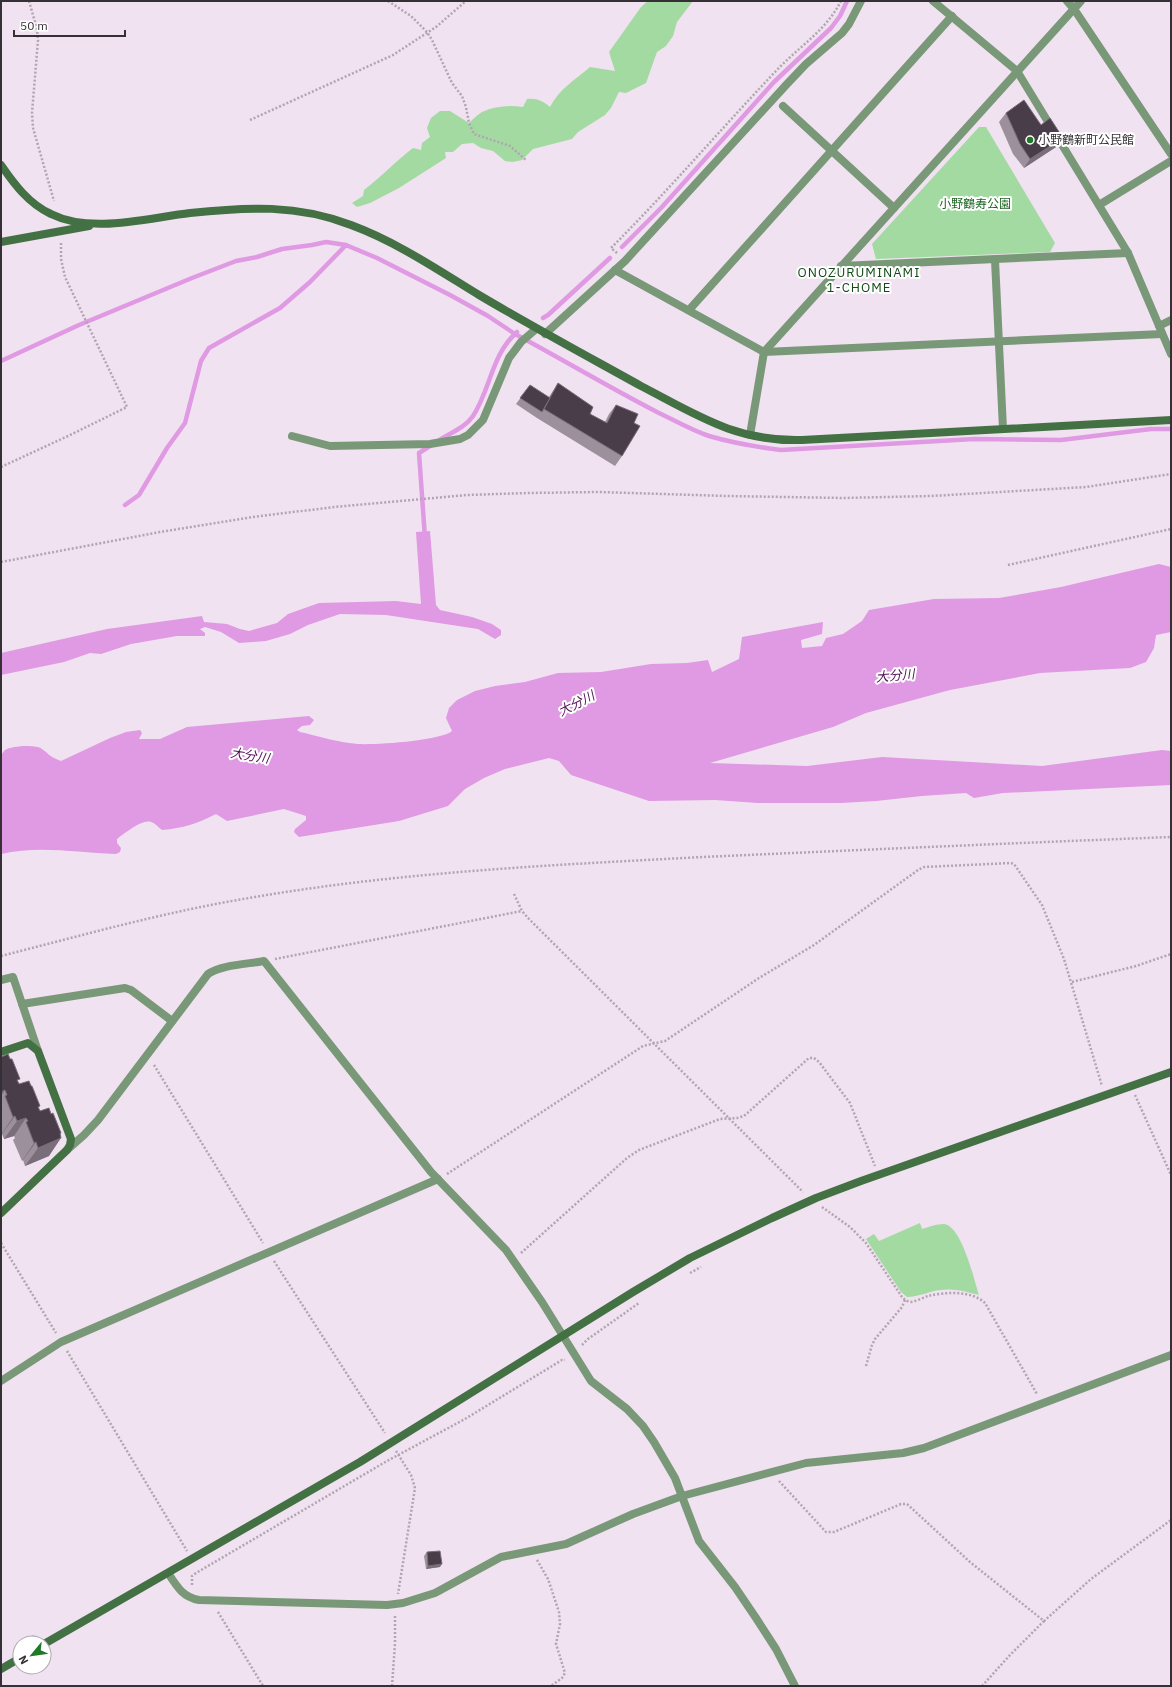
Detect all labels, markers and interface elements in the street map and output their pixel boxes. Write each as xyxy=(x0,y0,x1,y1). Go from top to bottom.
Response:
scale bar xyxy=(14,12,125,38)
text: 50 m xyxy=(20,18,48,33)
place label: 小野鶴新町公民館 xyxy=(1038,132,1134,147)
marker: 小野鶴新町公民館 xyxy=(1025,135,1035,145)
park label: 小野鶴寿公園 xyxy=(939,196,1011,211)
district label: ONOZURUMINAMI 1-CHOME xyxy=(798,264,920,296)
water label: 大分川 xyxy=(875,665,917,686)
water label: 大分川 xyxy=(555,686,599,720)
water label: 大分川 xyxy=(229,744,272,767)
north arrow xyxy=(12,1635,52,1675)
text: N xyxy=(15,1653,31,1667)

